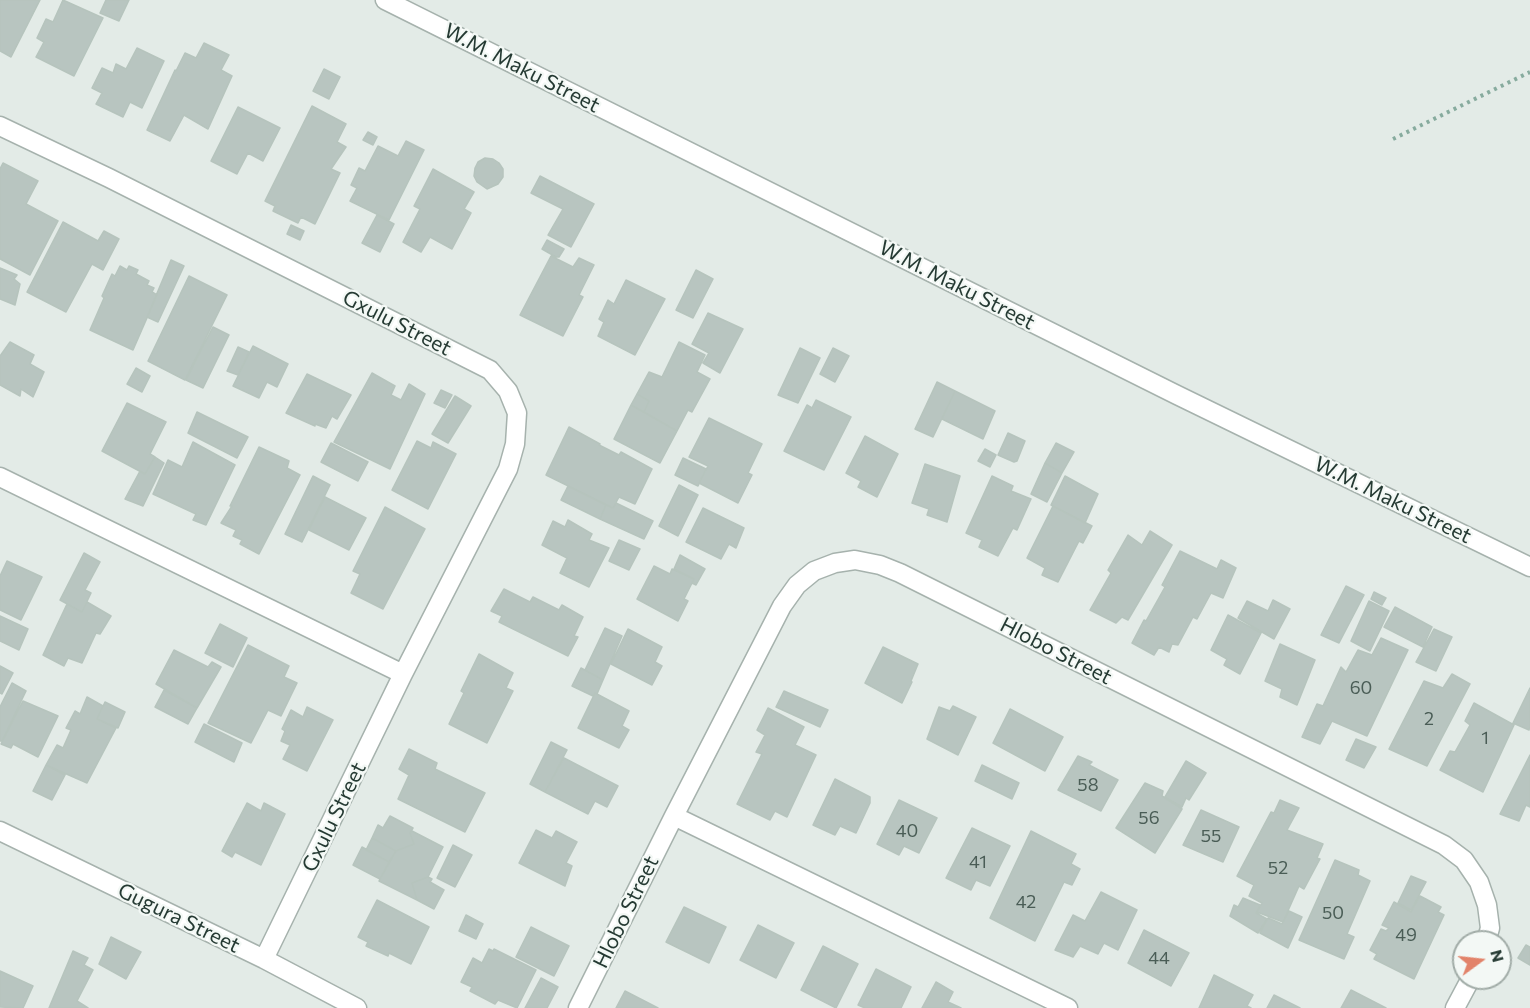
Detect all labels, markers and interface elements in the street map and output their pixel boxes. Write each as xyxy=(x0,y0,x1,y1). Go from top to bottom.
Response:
street label: W.M. Maku Street xyxy=(440,18,604,118)
street label: W.M. Maku Street xyxy=(875,235,1039,335)
street label: Gxulu Street xyxy=(338,285,456,361)
street label: W.M. Maku Street xyxy=(1310,451,1476,549)
street label: Hlobo Street xyxy=(996,612,1116,690)
house number: 60 xyxy=(1350,677,1372,699)
house number: 2 xyxy=(1424,708,1434,730)
house number: 1 xyxy=(1481,727,1489,749)
street label: Gxulu Street xyxy=(297,758,371,876)
house number: 58 xyxy=(1077,774,1099,796)
house number: 56 xyxy=(1138,807,1160,829)
house number: 40 xyxy=(896,820,918,842)
house number: 55 xyxy=(1201,825,1221,847)
house number: 41 xyxy=(969,851,987,873)
street label: Hlobo Street xyxy=(588,852,664,972)
house number: 52 xyxy=(1268,857,1288,879)
street label: Gugura Street xyxy=(114,878,244,958)
house number: 42 xyxy=(1016,891,1036,913)
house number: 50 xyxy=(1322,902,1344,924)
house number: 49 xyxy=(1395,924,1417,946)
north arrow xyxy=(1452,930,1512,990)
house number: 44 xyxy=(1148,947,1170,969)
text: N xyxy=(1487,947,1509,964)

